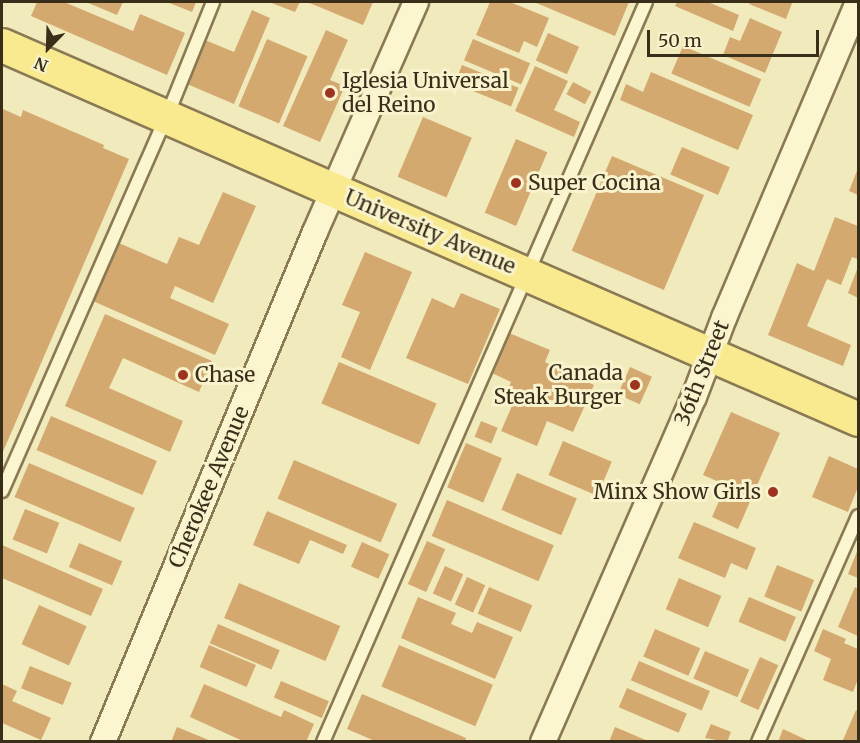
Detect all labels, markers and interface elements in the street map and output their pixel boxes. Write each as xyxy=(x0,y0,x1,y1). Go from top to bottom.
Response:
north arrow xyxy=(18,18,78,78)
scale bar xyxy=(650,18,822,56)
text: 50 m xyxy=(658,29,702,52)
text: N xyxy=(31,53,51,76)
place label: Iglesia Universal del Reino xyxy=(342,68,509,118)
marker: Iglesia Universal del Reino xyxy=(323,86,337,100)
place label: Super Cocina xyxy=(528,170,661,196)
marker: Super Cocina xyxy=(509,176,523,190)
street label: University Avenue xyxy=(341,185,519,279)
street label: 36th Street xyxy=(669,317,735,429)
place label: Canada Steak Burger xyxy=(493,360,623,410)
place label: Chase xyxy=(195,362,255,388)
marker: Chase xyxy=(176,368,190,382)
marker: Canada Steak Burger xyxy=(628,378,642,392)
street label: Cherokee Avenue xyxy=(164,402,254,572)
place label: Minx Show Girls xyxy=(593,479,761,505)
marker: Minx Show Girls xyxy=(766,485,780,499)

